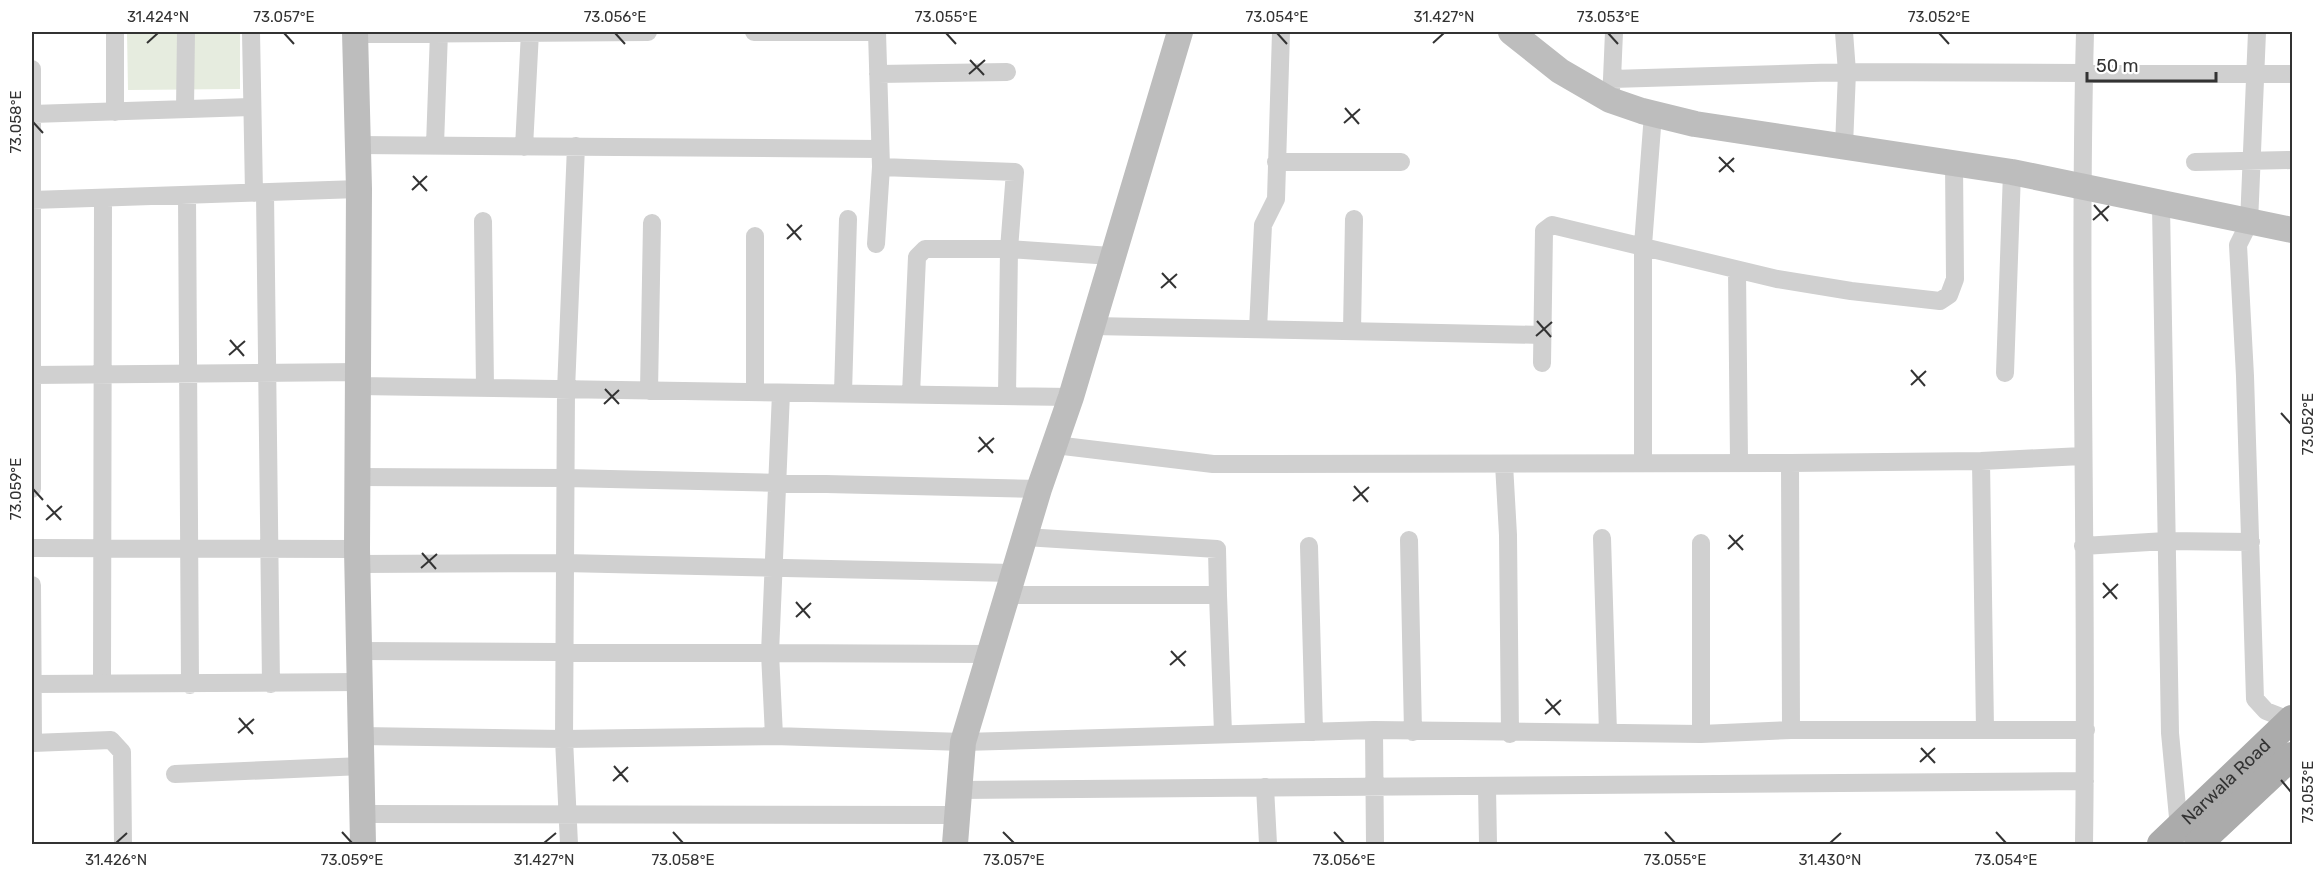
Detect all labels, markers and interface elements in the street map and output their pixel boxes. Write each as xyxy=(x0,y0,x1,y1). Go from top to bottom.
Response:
text: 31.424°N xyxy=(127,8,189,26)
text: 73.057°E xyxy=(253,8,315,26)
text: 73.056°E xyxy=(584,8,646,26)
text: 73.055°E xyxy=(915,8,977,26)
text: 73.054°E xyxy=(1246,8,1308,26)
text: 31.427°N xyxy=(1414,8,1474,26)
text: 73.053°E xyxy=(1577,8,1639,26)
text: 73.052°E xyxy=(1908,8,1970,26)
scale bar xyxy=(2087,45,2216,83)
text: 50 m xyxy=(2096,55,2139,77)
text: 73.058°E xyxy=(7,90,25,154)
text: 73.052°E xyxy=(2299,393,2317,455)
text: 73.059°E xyxy=(7,458,25,520)
street label: Narwala Road xyxy=(2177,734,2275,829)
text: 73.053°E xyxy=(2299,761,2317,823)
text: 31.426°N xyxy=(85,851,147,869)
text: 73.059°E xyxy=(321,851,383,869)
text: 31.427°N xyxy=(514,851,574,869)
text: 73.058°E xyxy=(651,851,715,869)
text: 73.057°E xyxy=(983,851,1045,869)
text: 73.056°E xyxy=(1313,851,1375,869)
text: 73.055°E xyxy=(1644,851,1706,869)
text: 31.430°N xyxy=(1799,851,1861,869)
text: 73.054°E xyxy=(1975,851,2037,869)

